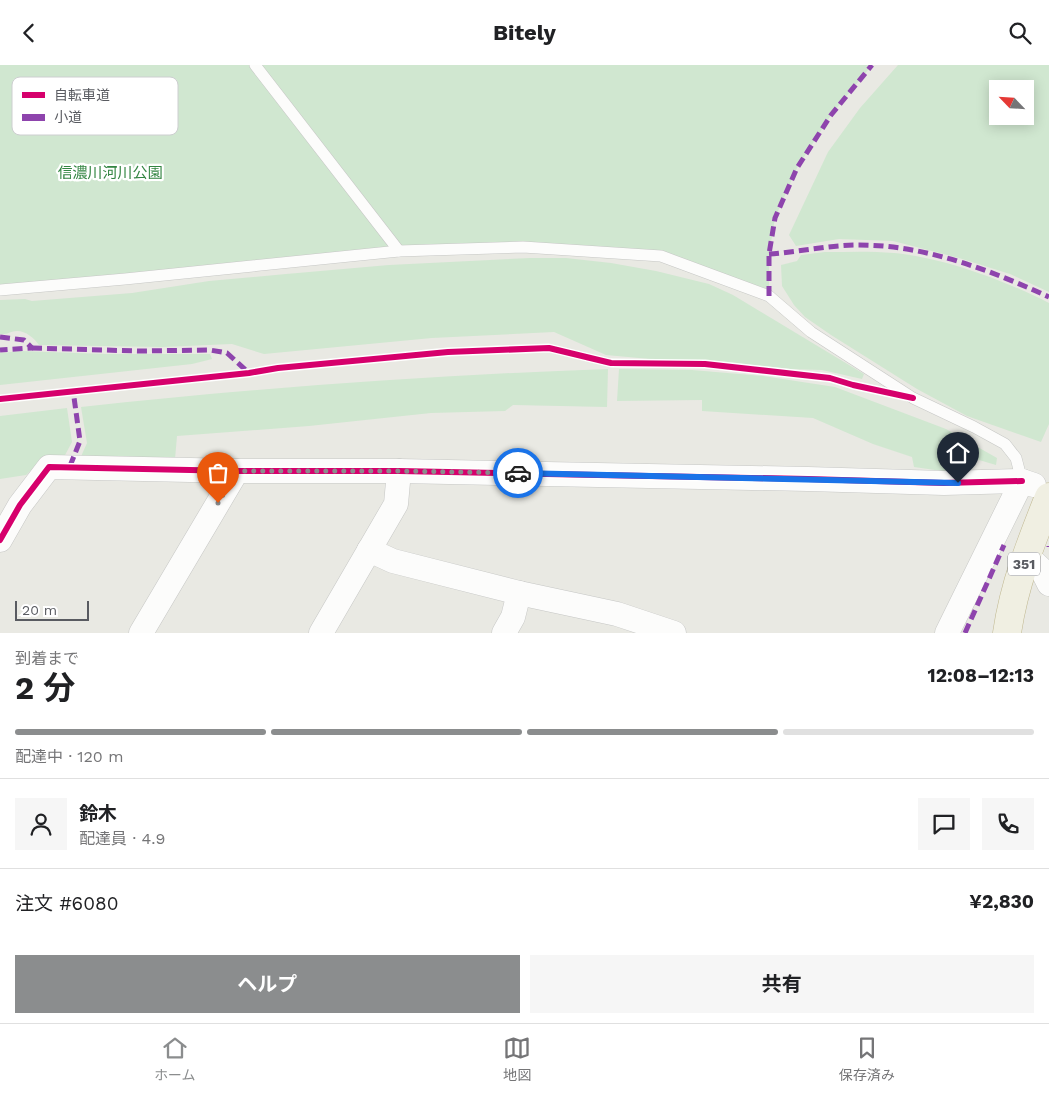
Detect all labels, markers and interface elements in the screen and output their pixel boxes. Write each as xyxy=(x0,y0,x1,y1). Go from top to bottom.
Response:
icon: back xyxy=(15,19,43,47)
icon: search xyxy=(1006,19,1034,47)
text: Bitely xyxy=(493,20,556,45)
legend xyxy=(12,77,178,135)
north arrow xyxy=(989,80,1034,125)
map controls xyxy=(989,80,1034,125)
text: 自転車道 xyxy=(54,87,110,103)
text: 小道 xyxy=(54,109,82,125)
park label: 信濃川河川公園 xyxy=(57,164,163,182)
pin xyxy=(937,432,979,483)
icon: home xyxy=(944,439,972,467)
courier xyxy=(493,448,543,498)
pin xyxy=(197,452,239,503)
icon: bag xyxy=(204,459,232,487)
icon: car xyxy=(504,459,532,487)
road number: 351 xyxy=(1008,553,1040,575)
scale bar xyxy=(15,598,89,621)
text: 20 m xyxy=(22,602,57,618)
text: 到着まで xyxy=(15,649,79,668)
text: 12:08–12:13 xyxy=(928,664,1034,687)
text: 2 分 xyxy=(15,669,75,707)
text: 配達中 · 120 m xyxy=(15,747,123,766)
button: person xyxy=(15,798,67,850)
button: chat xyxy=(918,798,970,850)
button: phone xyxy=(982,798,1034,850)
text: 鈴木 xyxy=(79,802,117,825)
text: 配達員 · 4.9 xyxy=(79,829,165,848)
text: ¥2,830 xyxy=(969,890,1034,913)
text: 注文 #6080 xyxy=(15,892,119,915)
button: ヘルプ xyxy=(15,955,520,1013)
button: 共有 xyxy=(530,955,1034,1013)
tab: ホーム xyxy=(154,1034,195,1084)
tab: 地図 xyxy=(503,1034,531,1084)
tab: 保存済み xyxy=(839,1034,895,1084)

